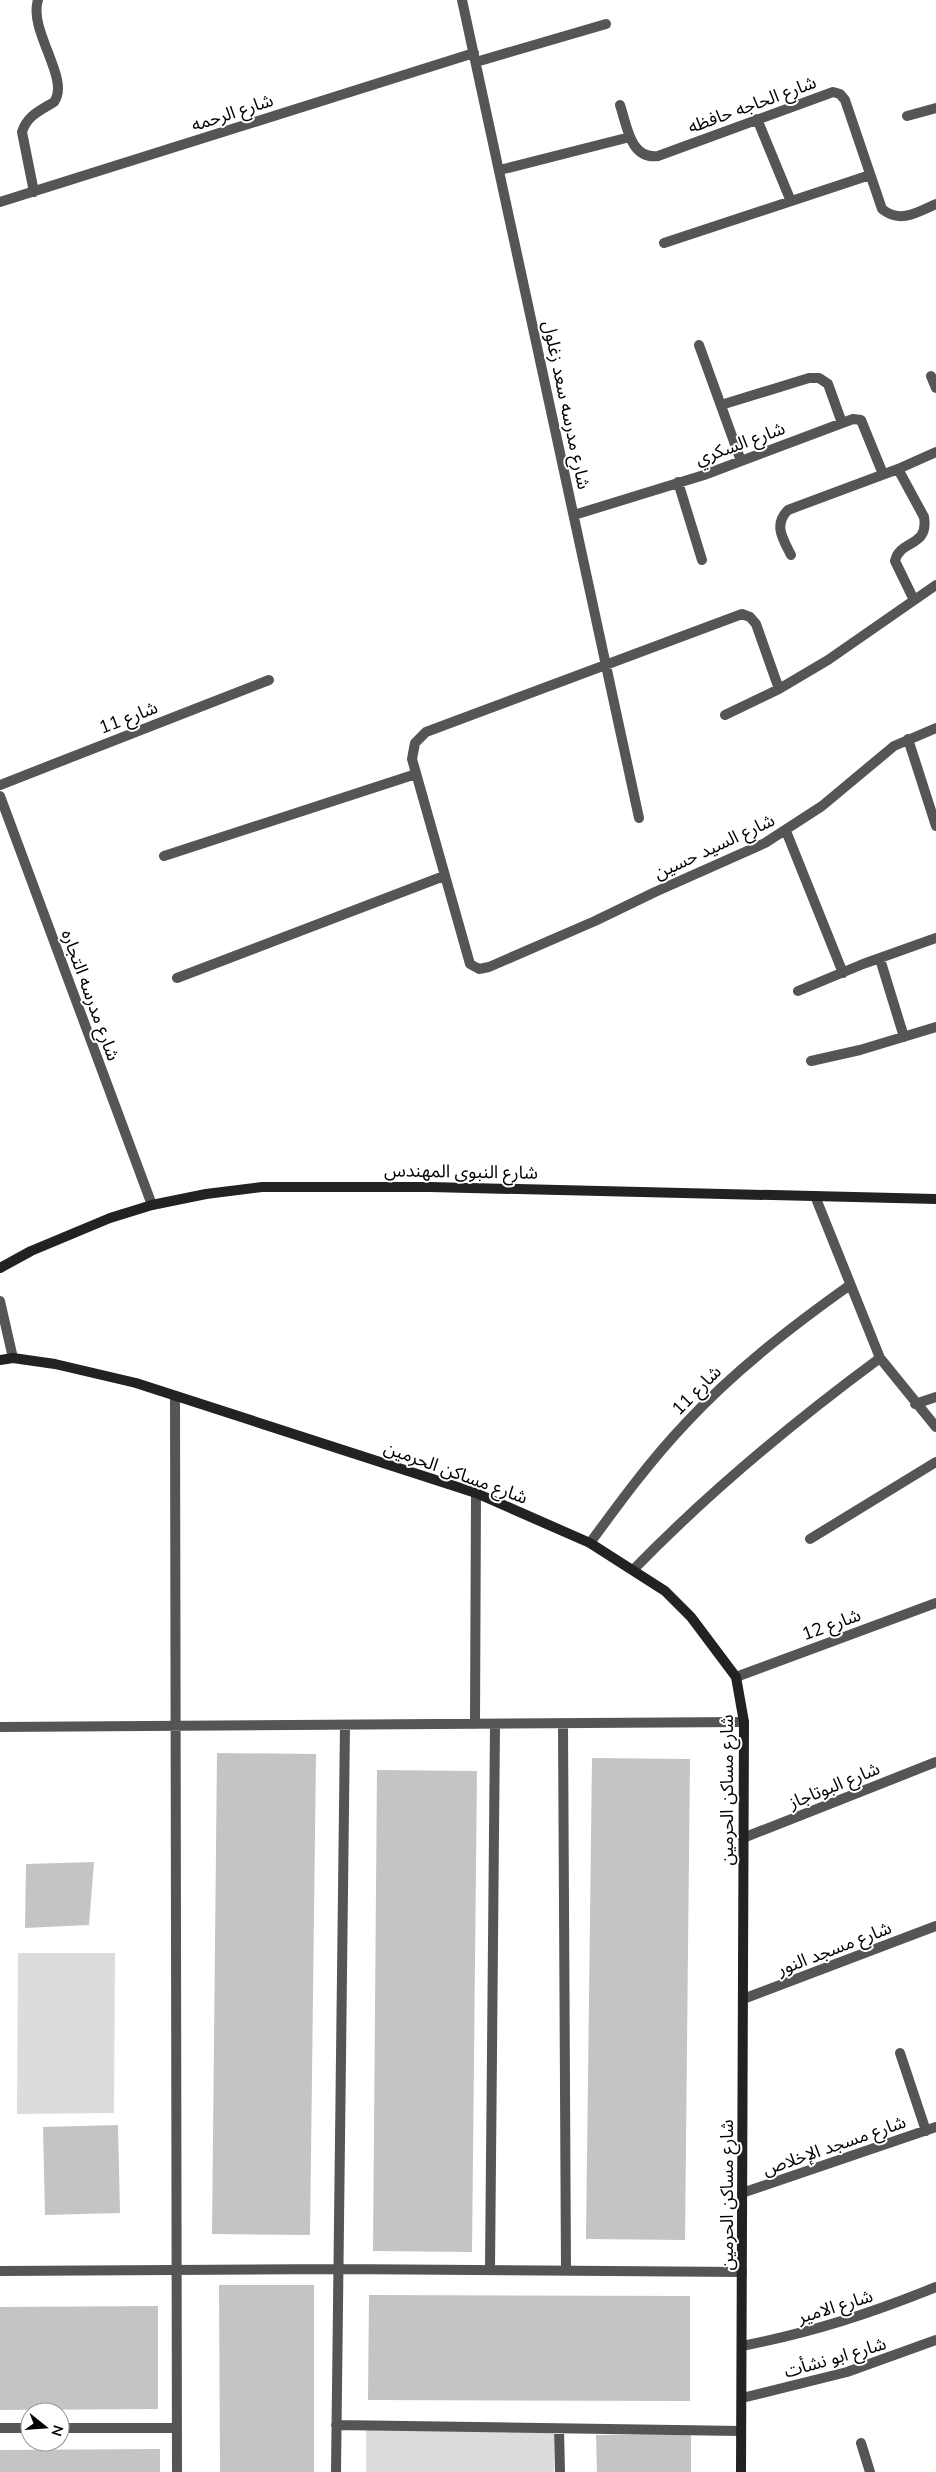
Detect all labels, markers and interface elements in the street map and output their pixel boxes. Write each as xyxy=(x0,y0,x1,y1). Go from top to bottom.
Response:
street label: شارع الحاجه حافظه xyxy=(685,70,820,141)
street label: شارع الرحمه xyxy=(188,88,277,139)
street label: شارع مدرسه سعد زغلول xyxy=(535,319,596,492)
street label: شارع السكري xyxy=(692,416,789,473)
street label: شارع 11 xyxy=(95,695,162,742)
street label: شارع السيد حسين xyxy=(650,808,779,887)
street label: شارع مدرسه التجاره xyxy=(54,926,125,1065)
street label: شارع النبوى المهندس xyxy=(384,1158,538,1187)
street label: شارع 11 xyxy=(666,1360,728,1422)
street label: شارع مساكن الحرمين xyxy=(380,1435,531,1511)
street label: شارع 12 xyxy=(798,1603,865,1648)
street label: شارع مساكن الحرمين xyxy=(715,1714,741,1866)
street label: شارع البوتاجاز xyxy=(784,1756,884,1817)
street label: شارع مسجد النور xyxy=(773,1916,895,1983)
street label: شارع مسجد الإخلاص xyxy=(759,2110,910,2183)
street label: شارع مساكن الحرمين xyxy=(715,2119,741,2271)
street label: شارع الامير xyxy=(793,2284,876,2332)
street label: شارع ابو نشأت xyxy=(781,2331,890,2385)
north arrow xyxy=(20,2402,70,2452)
text: N xyxy=(47,2423,68,2438)

